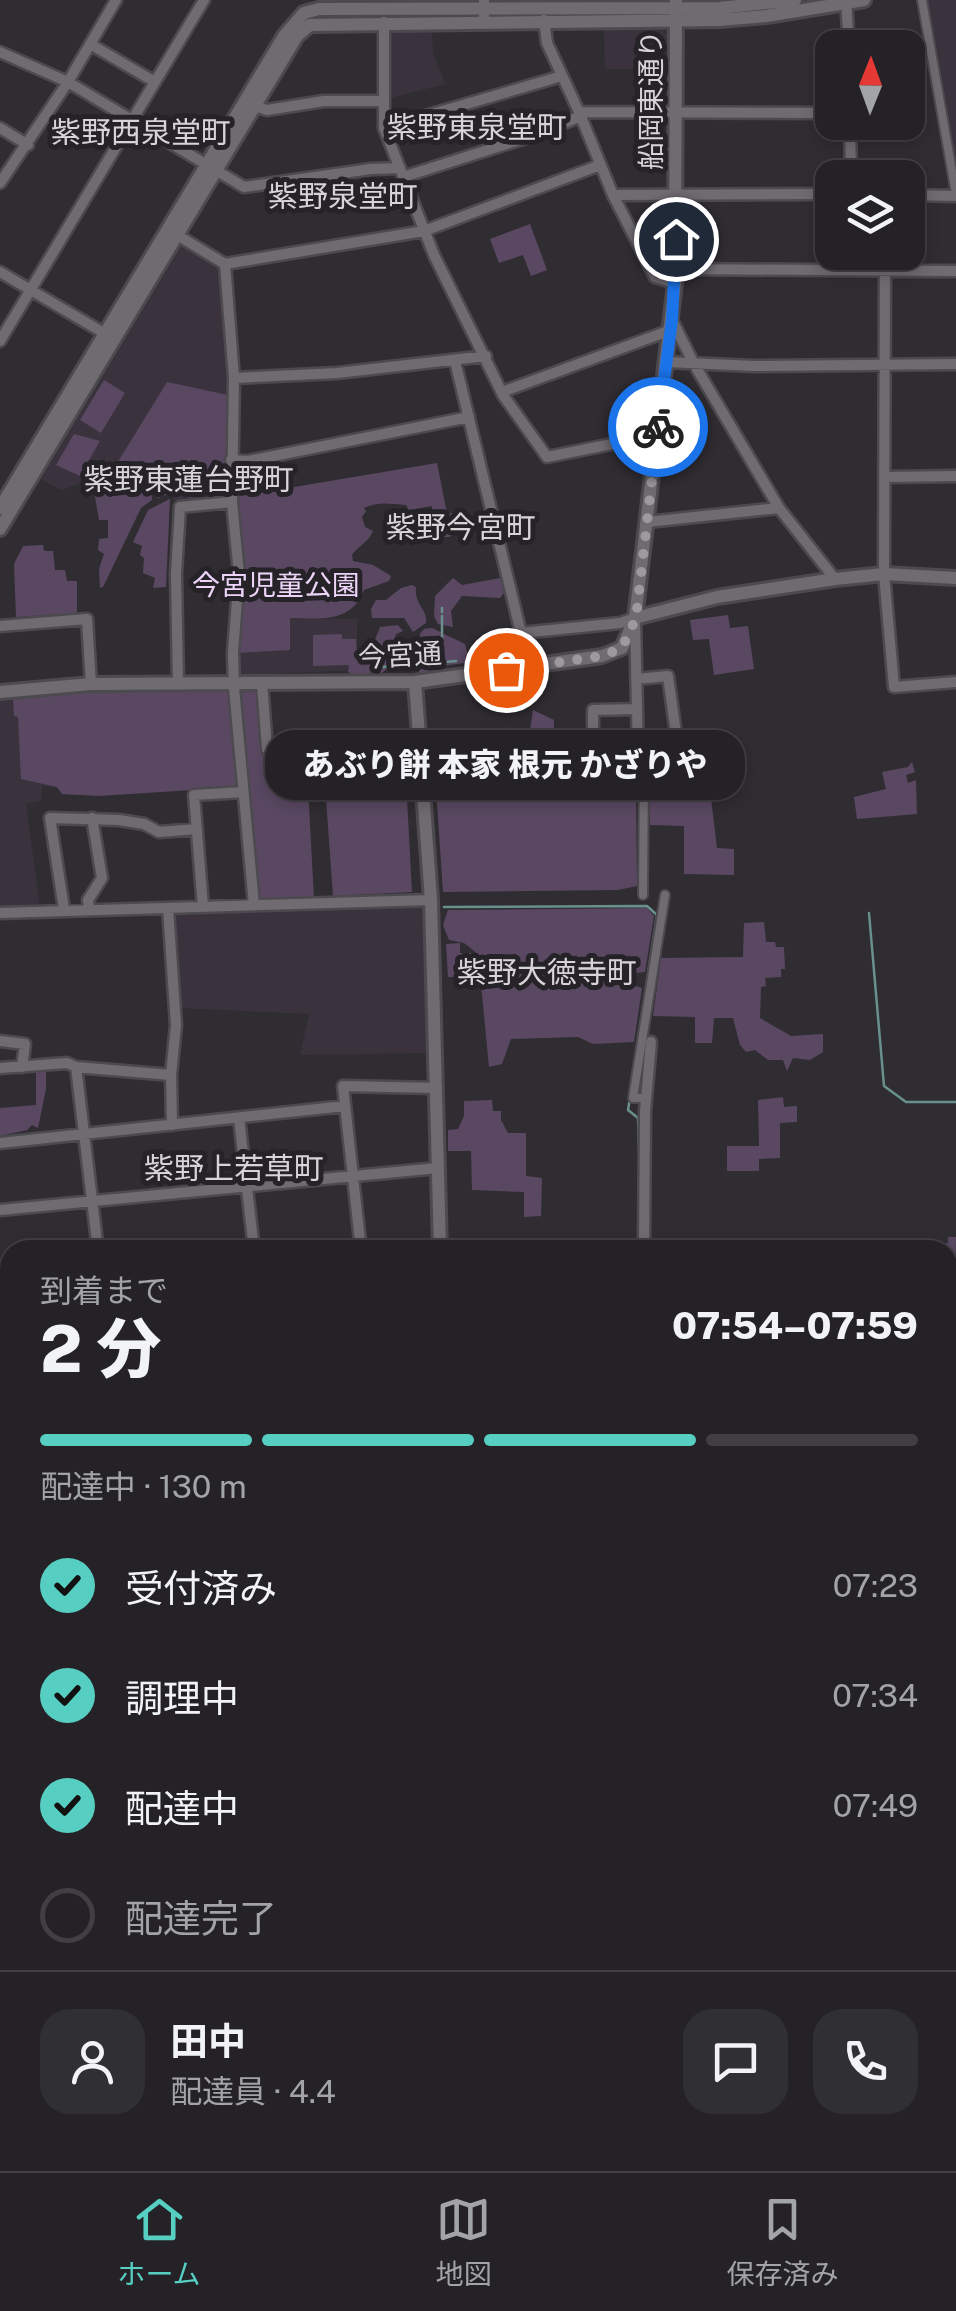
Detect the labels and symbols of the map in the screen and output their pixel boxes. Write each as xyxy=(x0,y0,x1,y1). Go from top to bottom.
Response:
street label: 船岡東通り xyxy=(634,30,667,170)
north arrow xyxy=(815,30,925,140)
district label: 紫野東泉堂町 xyxy=(387,109,567,145)
district label: 紫野西泉堂町 xyxy=(51,114,231,150)
district label: 紫野泉堂町 xyxy=(268,178,418,214)
pin xyxy=(634,197,719,282)
courier xyxy=(608,377,708,477)
district label: 紫野東蓮台野町 xyxy=(84,461,294,497)
district label: 紫野今宮町 xyxy=(386,509,536,545)
park label: 今宮児童公園 xyxy=(192,568,360,601)
pin xyxy=(464,628,549,713)
street label: 今宮通 xyxy=(357,636,443,673)
callout: あぶり餅 本家 根元 かざりや xyxy=(266,730,746,800)
district label: 紫野大徳寺町 xyxy=(457,954,637,990)
district label: 紫野上若草町 xyxy=(144,1150,324,1186)

